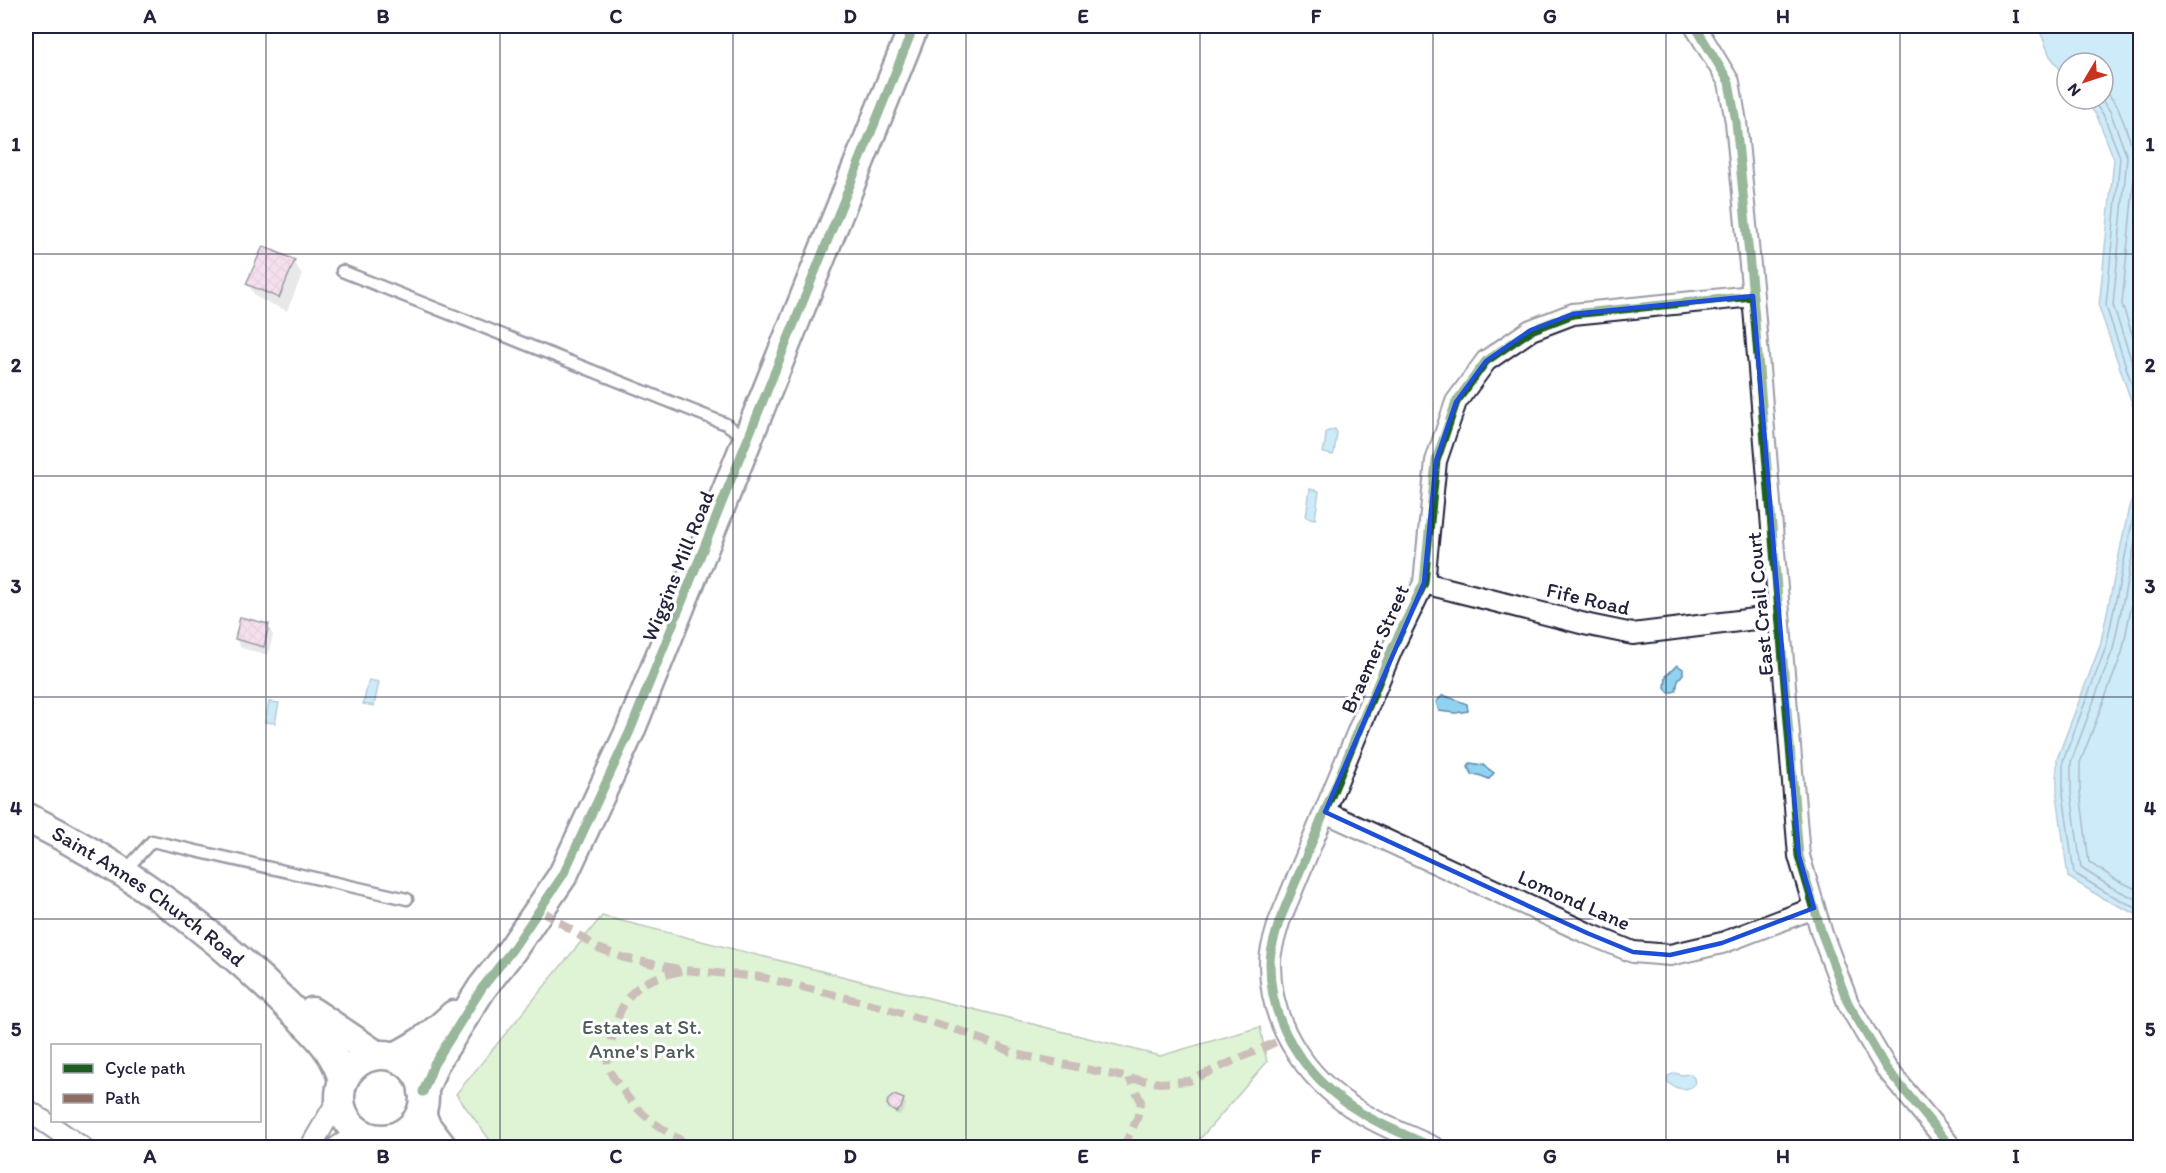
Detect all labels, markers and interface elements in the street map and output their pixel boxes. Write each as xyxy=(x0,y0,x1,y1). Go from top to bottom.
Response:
text: A xyxy=(143,4,157,28)
text: B xyxy=(377,4,390,28)
text: C xyxy=(610,4,623,28)
text: D xyxy=(843,4,857,28)
text: E xyxy=(1077,4,1089,28)
text: F xyxy=(1311,4,1322,28)
text: G xyxy=(1543,4,1557,28)
text: H xyxy=(1776,4,1790,28)
text: I xyxy=(2012,4,2020,28)
north arrow xyxy=(2055,51,2115,111)
text: N xyxy=(2063,80,2085,100)
text: 1 xyxy=(11,132,21,156)
text: 1 xyxy=(2145,132,2155,156)
text: 2 xyxy=(11,353,22,377)
text: 2 xyxy=(2145,353,2156,377)
street label: Wiggins Mill Road xyxy=(636,486,719,645)
street label: East Crail Court xyxy=(1741,531,1778,677)
text: 3 xyxy=(11,574,22,598)
text: 3 xyxy=(2145,574,2156,598)
street label: Fife Road xyxy=(1544,577,1632,620)
street label: Braemer Street xyxy=(1335,580,1414,717)
text: 4 xyxy=(10,796,22,820)
text: 4 xyxy=(2144,796,2156,820)
street label: Saint Annes Church Road xyxy=(48,820,251,972)
street label: Lomond Lane xyxy=(1514,864,1634,935)
park label: Estates at St. Anne's Park xyxy=(582,1014,702,1063)
text: 5 xyxy=(11,1017,22,1041)
text: 5 xyxy=(2145,1017,2156,1041)
legend xyxy=(51,1044,261,1122)
text: Cycle path xyxy=(105,1057,186,1079)
text: Path xyxy=(105,1087,140,1109)
text: A xyxy=(143,1144,157,1168)
text: B xyxy=(377,1144,390,1168)
text: C xyxy=(610,1144,623,1168)
text: D xyxy=(843,1144,857,1168)
text: E xyxy=(1077,1144,1089,1168)
text: F xyxy=(1311,1144,1322,1168)
text: G xyxy=(1543,1144,1557,1168)
text: H xyxy=(1776,1144,1790,1168)
text: I xyxy=(2012,1144,2020,1168)

